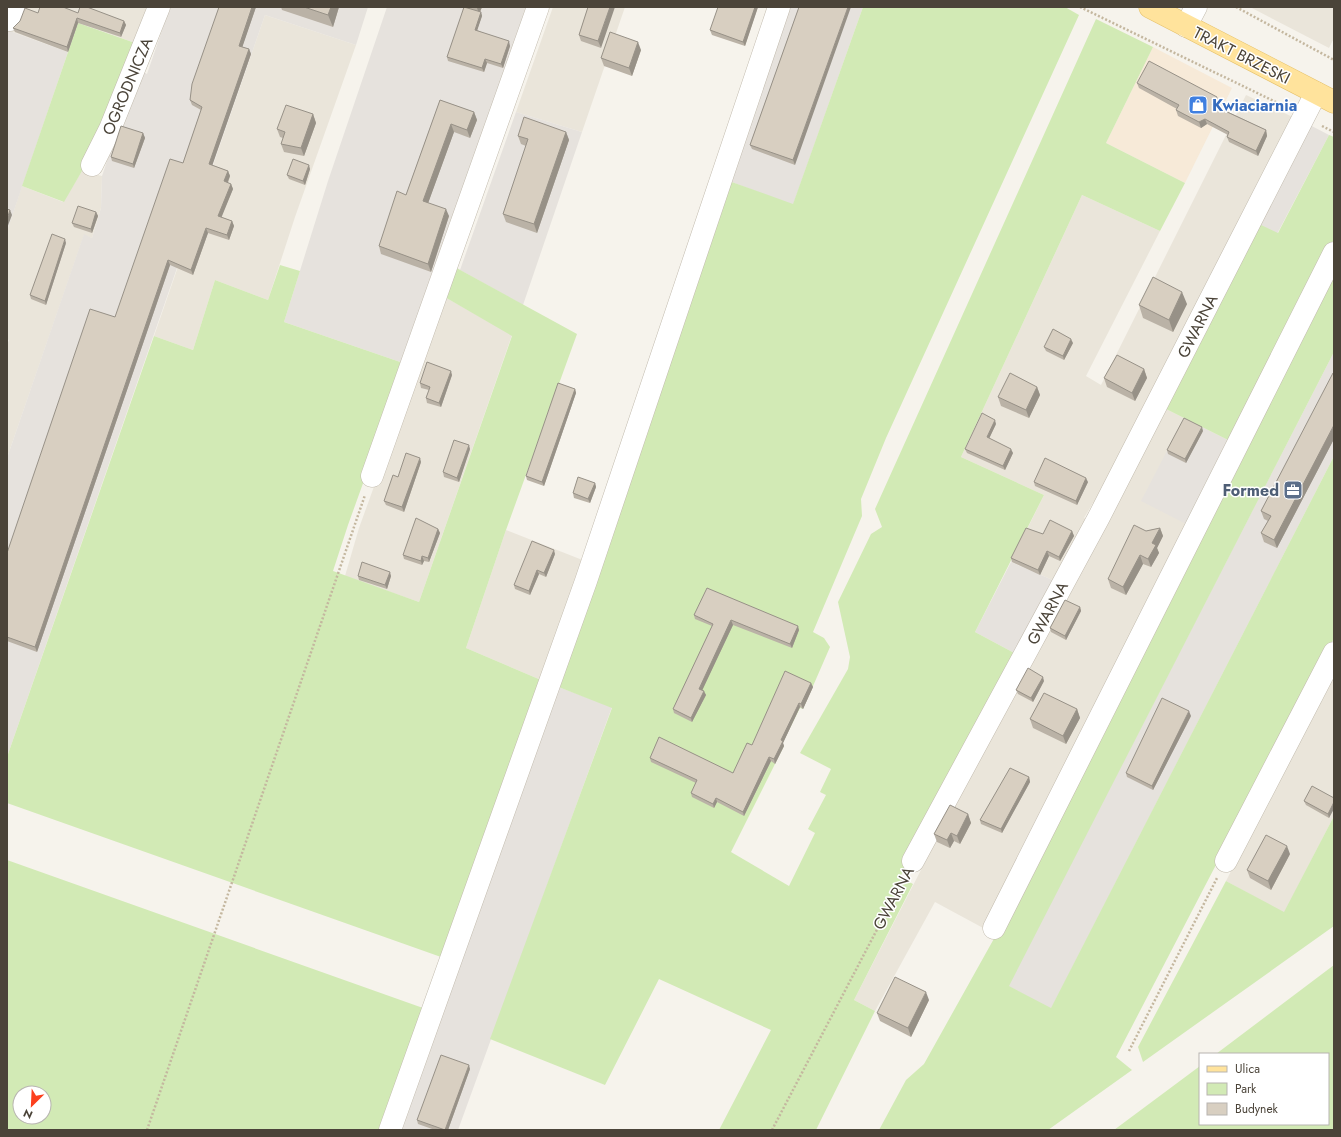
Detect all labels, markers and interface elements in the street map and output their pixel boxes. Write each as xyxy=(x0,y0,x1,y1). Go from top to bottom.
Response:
street label: TRAKT BRZESKI xyxy=(1189,21,1294,90)
street label: OGRODNICZA xyxy=(97,34,159,138)
shop icon: Kwiaciarnia xyxy=(1187,94,1209,116)
place label: Kwiaciarnia xyxy=(1212,94,1297,117)
street label: GWARNA xyxy=(1172,290,1223,362)
place label: Formed xyxy=(1222,479,1279,502)
office icon: Formed xyxy=(1282,479,1304,501)
street label: GWARNA xyxy=(1021,577,1074,649)
street label: GWARNA xyxy=(867,862,920,934)
legend xyxy=(1199,1053,1329,1125)
text: Ulica xyxy=(1235,1060,1260,1078)
text: Park xyxy=(1235,1080,1257,1098)
north arrow xyxy=(12,1085,52,1125)
text: Budynek xyxy=(1235,1100,1279,1118)
text: N xyxy=(21,1105,35,1123)

